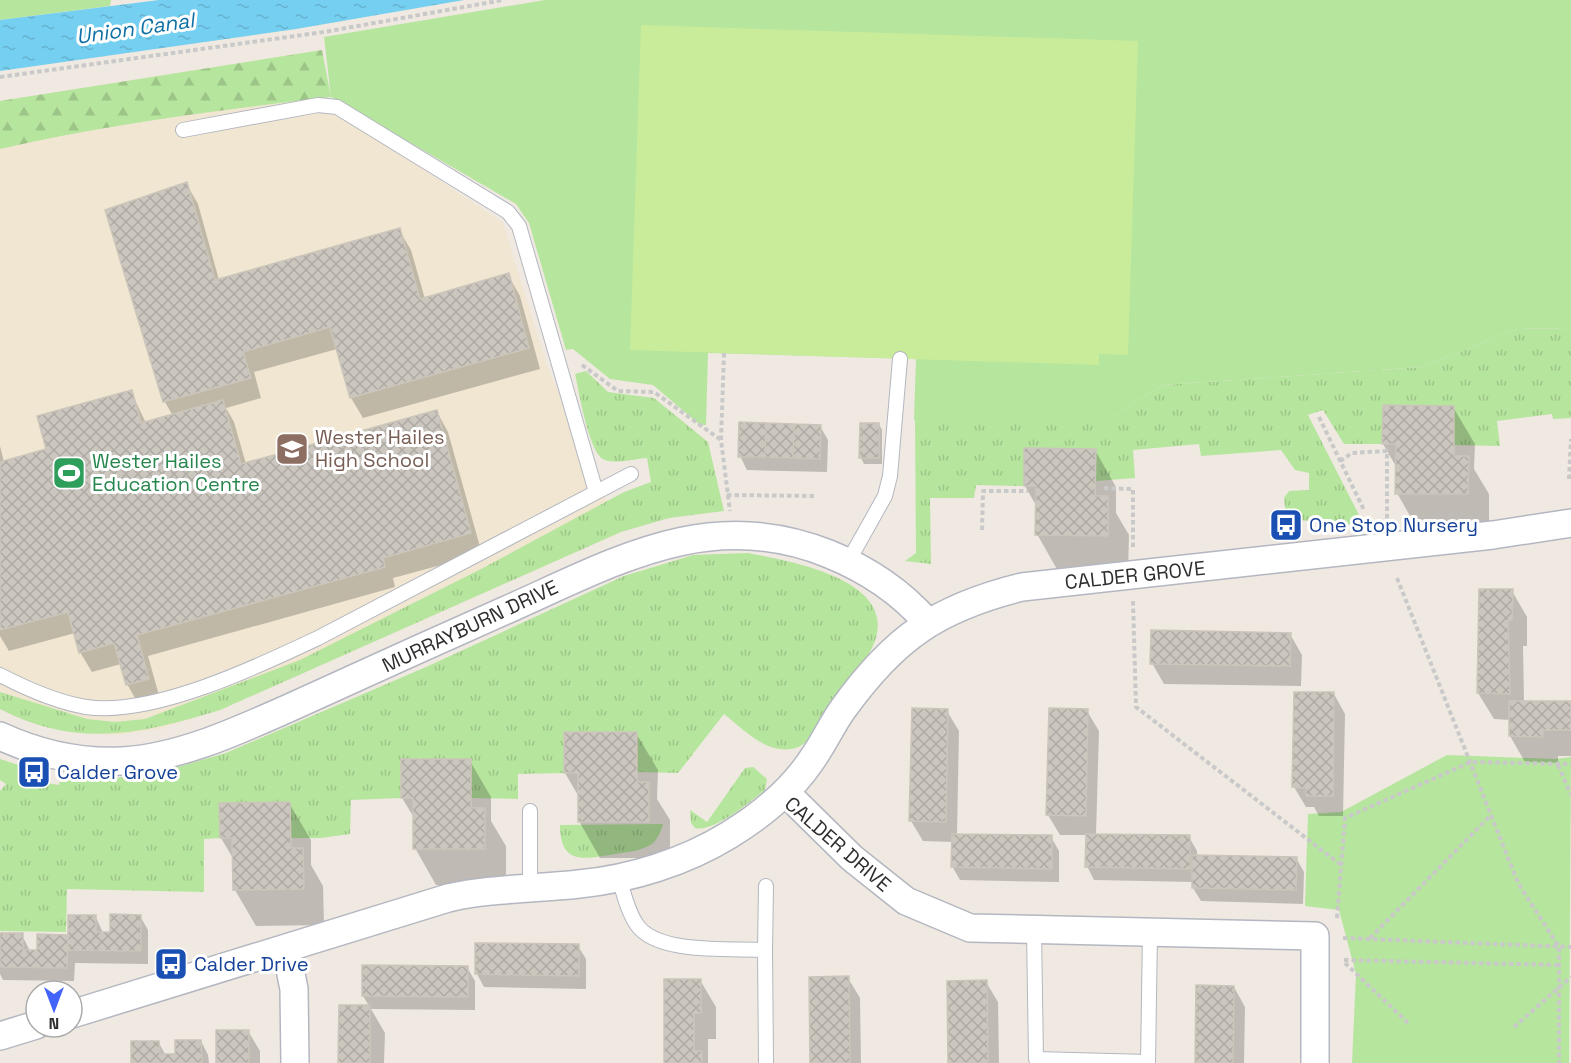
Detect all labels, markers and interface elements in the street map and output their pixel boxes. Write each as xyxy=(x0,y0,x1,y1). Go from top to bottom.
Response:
water label: Union Canal xyxy=(74,6,199,50)
place label: Wester Hailes High School xyxy=(315,424,445,473)
school or university icon: Wester Hailes High School xyxy=(274,431,310,467)
place label: Wester Hailes Education Centre xyxy=(92,448,260,497)
sports icon: Wester Hailes Education Centre xyxy=(51,455,87,491)
bus stop icon: One Stop Nursery xyxy=(1268,507,1304,543)
place label: One Stop Nursery xyxy=(1309,512,1478,538)
street label: CALDER GROVE xyxy=(1064,555,1206,595)
street label: MURRAYBURN DRIVE xyxy=(378,574,562,678)
bus stop icon: Calder Grove xyxy=(16,754,52,790)
place label: Calder Grove xyxy=(57,759,178,785)
street label: CALDER DRIVE xyxy=(779,791,897,897)
bus stop icon: Calder Drive xyxy=(153,946,189,982)
place label: Calder Drive xyxy=(194,951,309,977)
north arrow xyxy=(24,979,84,1039)
text: N xyxy=(49,1013,59,1034)

